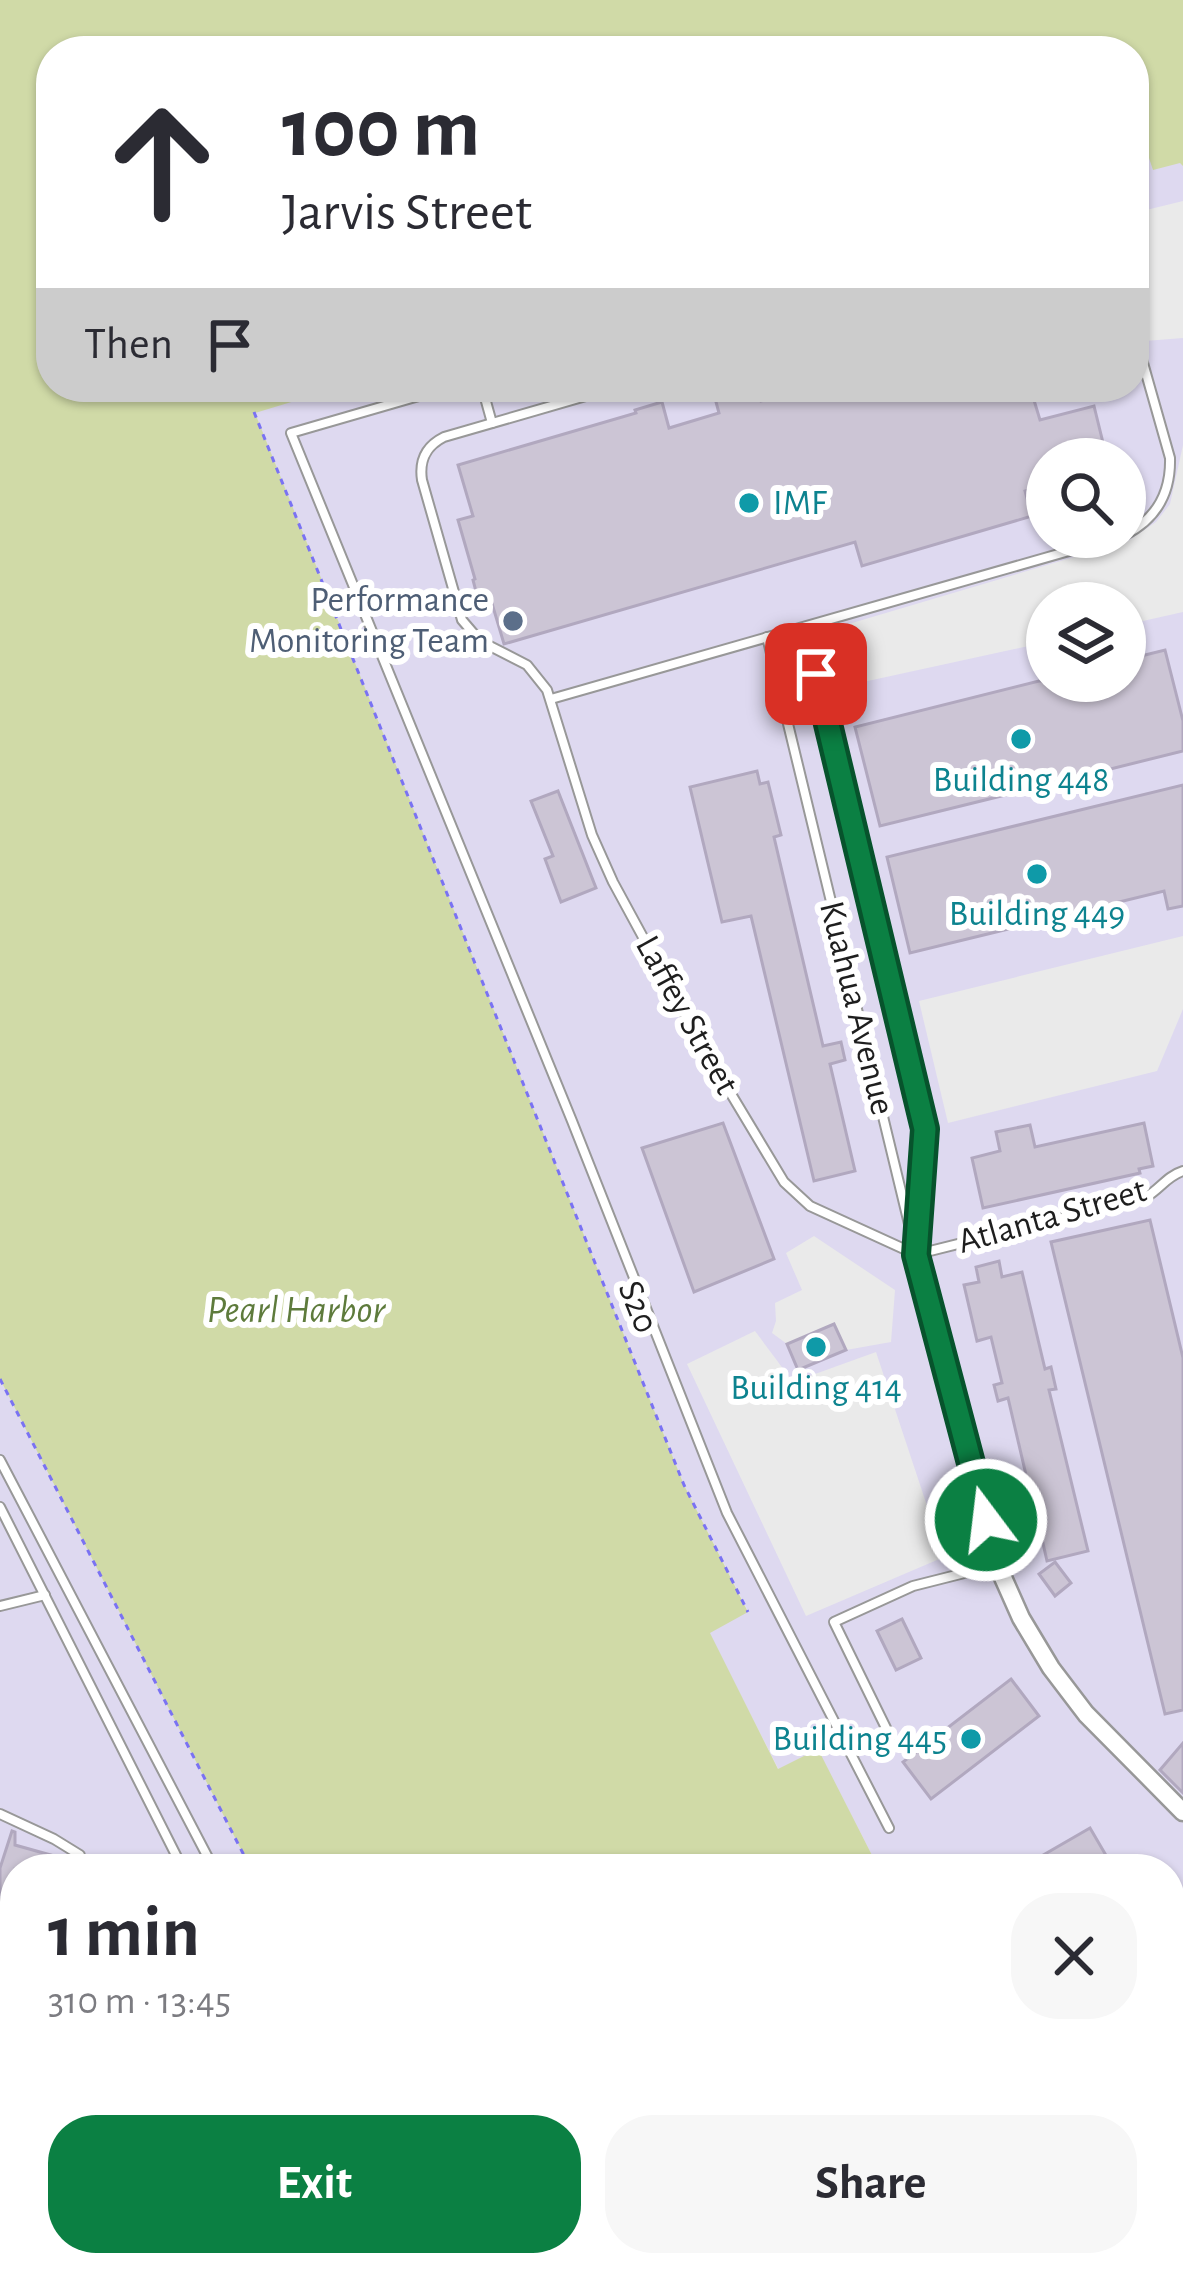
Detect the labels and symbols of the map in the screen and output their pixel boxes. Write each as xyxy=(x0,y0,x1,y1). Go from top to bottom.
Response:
place label: IMF xyxy=(773,485,827,521)
marker: IMF xyxy=(736,490,762,516)
place label: Performance Monitoring Team xyxy=(249,582,489,659)
marker: Performance Monitoring Team xyxy=(500,608,526,634)
pin xyxy=(765,623,867,725)
marker: Building 448 xyxy=(1008,726,1034,752)
place label: Building 448 xyxy=(933,762,1109,798)
marker: Building 449 xyxy=(1024,861,1050,887)
place label: Building 449 xyxy=(949,896,1125,932)
street label: Kuahua Avenue xyxy=(813,898,901,1118)
street label: Laffey Street xyxy=(629,930,745,1101)
street label: Atlanta Street xyxy=(954,1172,1151,1260)
street label: S20 xyxy=(611,1276,665,1338)
water label: Pearl Harbor xyxy=(207,1291,386,1330)
marker: Building 414 xyxy=(803,1334,829,1360)
place label: Building 414 xyxy=(730,1370,902,1406)
position arrow xyxy=(923,1457,1049,1583)
place label: Building 445 xyxy=(773,1721,947,1757)
marker: Building 445 xyxy=(958,1726,984,1752)

